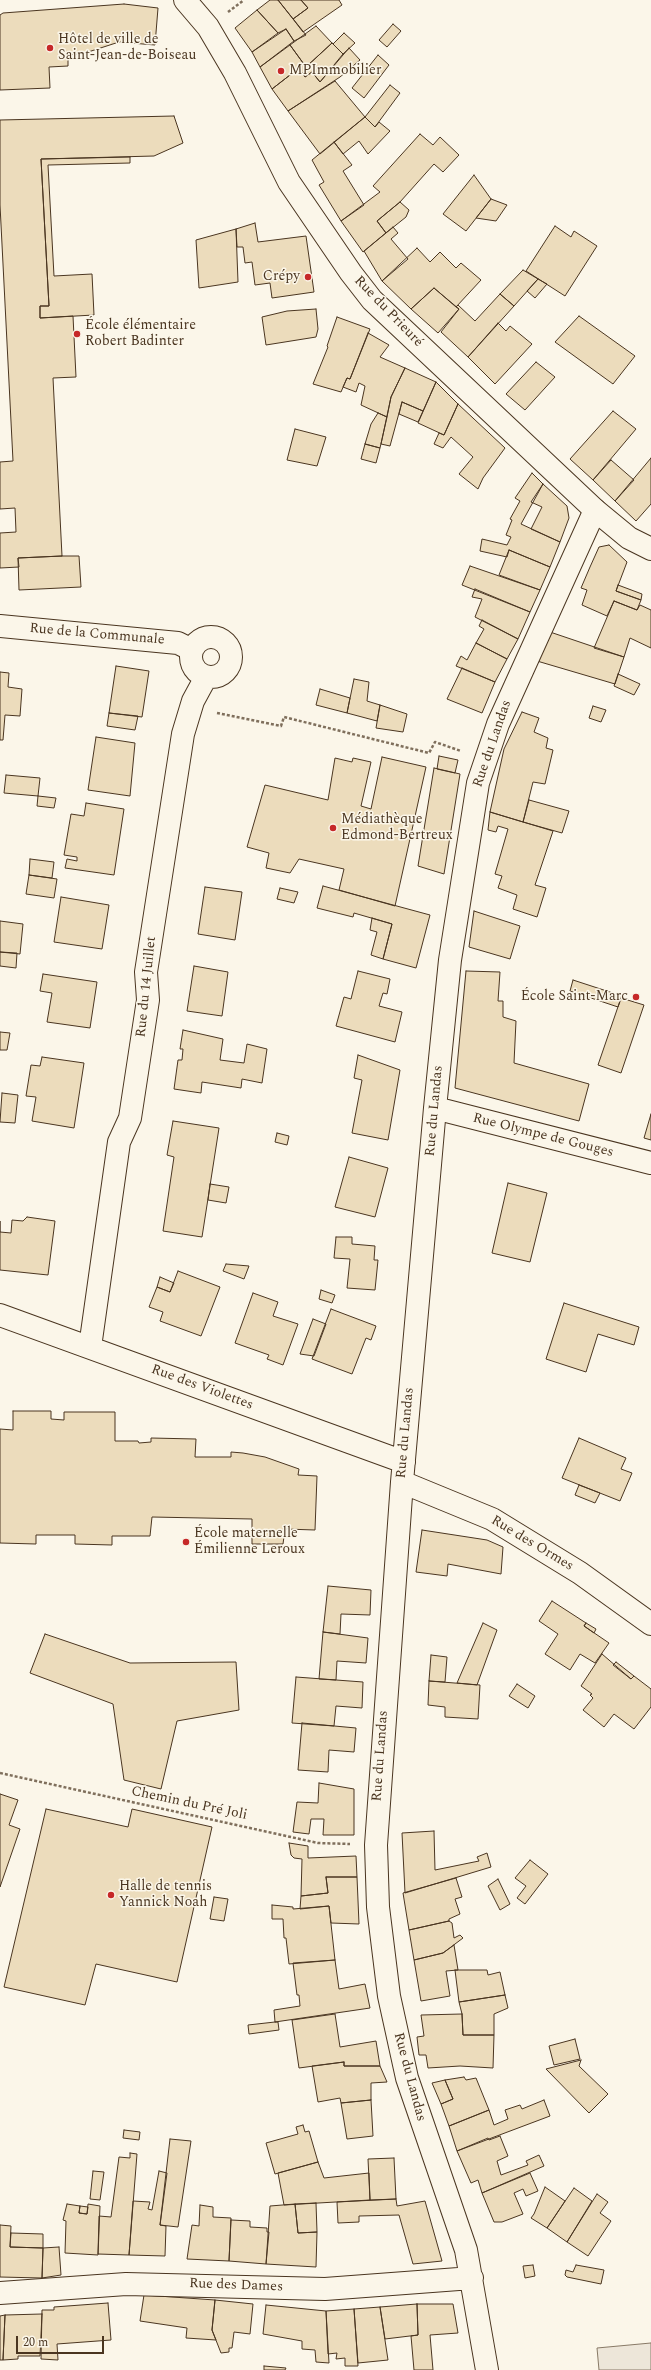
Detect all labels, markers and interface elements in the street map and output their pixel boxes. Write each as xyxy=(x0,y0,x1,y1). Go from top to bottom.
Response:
place label: Hôtel de ville de Saint-Jean-de-Boiseau xyxy=(58,32,196,64)
marker: Hôtel de ville de Saint-Jean-de-Boiseau xyxy=(45,43,55,53)
place label: MPImmobilier xyxy=(289,63,381,79)
marker: MPImmobilier xyxy=(276,66,286,76)
place label: Crépy xyxy=(263,269,300,285)
marker: Crépy xyxy=(303,272,313,282)
street label: Rue du Prieuré xyxy=(350,273,426,351)
place label: École élémentaire Robert Badinter xyxy=(85,318,196,350)
marker: École élémentaire Robert Badinter xyxy=(72,329,82,339)
street label: Rue de la Communale xyxy=(29,621,165,649)
street label: Rue du Landas xyxy=(470,698,516,790)
place label: Médiathèque Edmond-Bertreux xyxy=(341,812,453,844)
marker: Médiathèque Edmond-Bertreux xyxy=(328,823,338,833)
street label: Rue du 14 Juillet xyxy=(133,936,161,1038)
place label: École Saint-Marc xyxy=(521,989,628,1005)
marker: École Saint-Marc xyxy=(631,992,641,1002)
street label: Rue du Landas xyxy=(423,1065,447,1157)
street label: Rue Olympe de Gouges xyxy=(471,1110,615,1162)
street label: Rue des Violettes xyxy=(149,1362,255,1414)
street label: Rue du Landas xyxy=(394,1387,418,1479)
street label: Rue des Ormes xyxy=(488,1513,576,1575)
place label: École maternelle Émilienne Leroux xyxy=(194,1526,305,1558)
marker: École maternelle Émilienne Leroux xyxy=(181,1537,191,1547)
street label: Rue du Landas xyxy=(369,1710,393,1802)
street label: Chemin du Pré Joli xyxy=(129,1784,249,1824)
place label: Halle de tennis Yannick Noah xyxy=(119,1879,212,1912)
marker: Halle de tennis Yannick Noah xyxy=(106,1890,116,1900)
street label: Rue du Landas xyxy=(389,2031,429,2123)
street label: Rue des Dames xyxy=(189,2276,283,2296)
scale bar xyxy=(18,2328,106,2354)
text: 20 m xyxy=(23,2333,48,2352)

